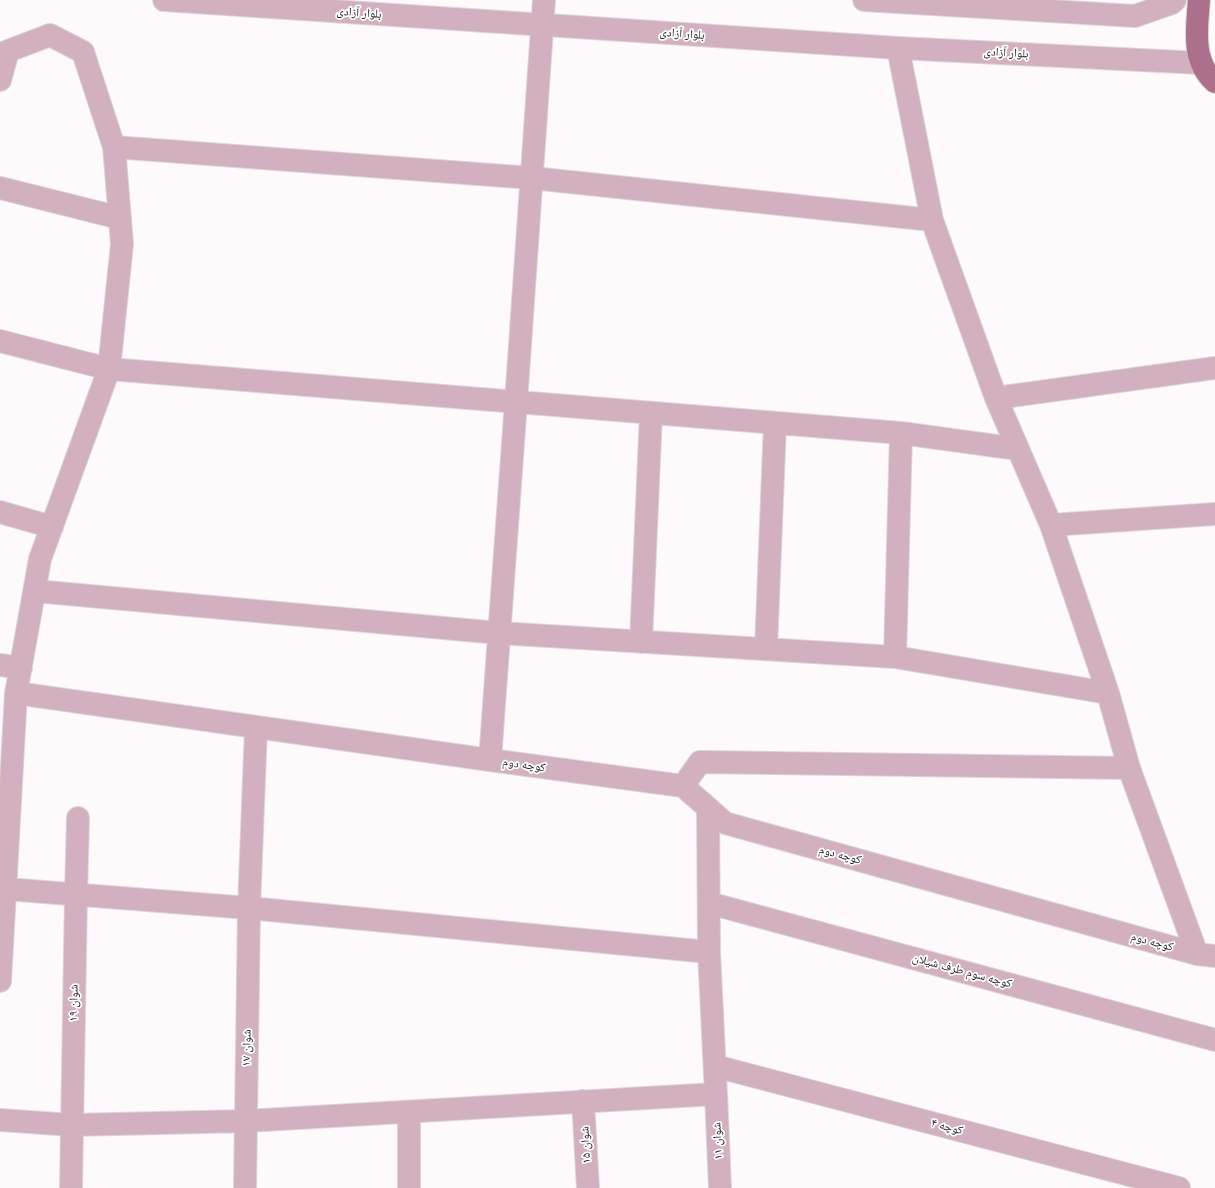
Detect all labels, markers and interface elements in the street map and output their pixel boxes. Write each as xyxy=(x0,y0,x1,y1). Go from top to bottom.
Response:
street label: بلوار آزادی xyxy=(336,4,382,22)
street label: بلوار آزادی xyxy=(659,25,705,43)
street label: بلوار آزادی xyxy=(983,45,1029,61)
street label: کوچه دوم xyxy=(502,755,546,775)
street label: کوچه دوم xyxy=(817,842,863,868)
street label: کوچه دوم xyxy=(1129,929,1175,955)
street label: کوچه سوم طرف شیلان xyxy=(911,951,1013,991)
street label: شوان ۱۹ xyxy=(66,984,82,1022)
street label: شوان ۱۷ xyxy=(239,1029,255,1067)
street label: کوچه ۴ xyxy=(930,1116,964,1138)
street label: شوان ۱۱ xyxy=(710,1122,726,1160)
street label: شوان ۱۵ xyxy=(578,1126,594,1164)

